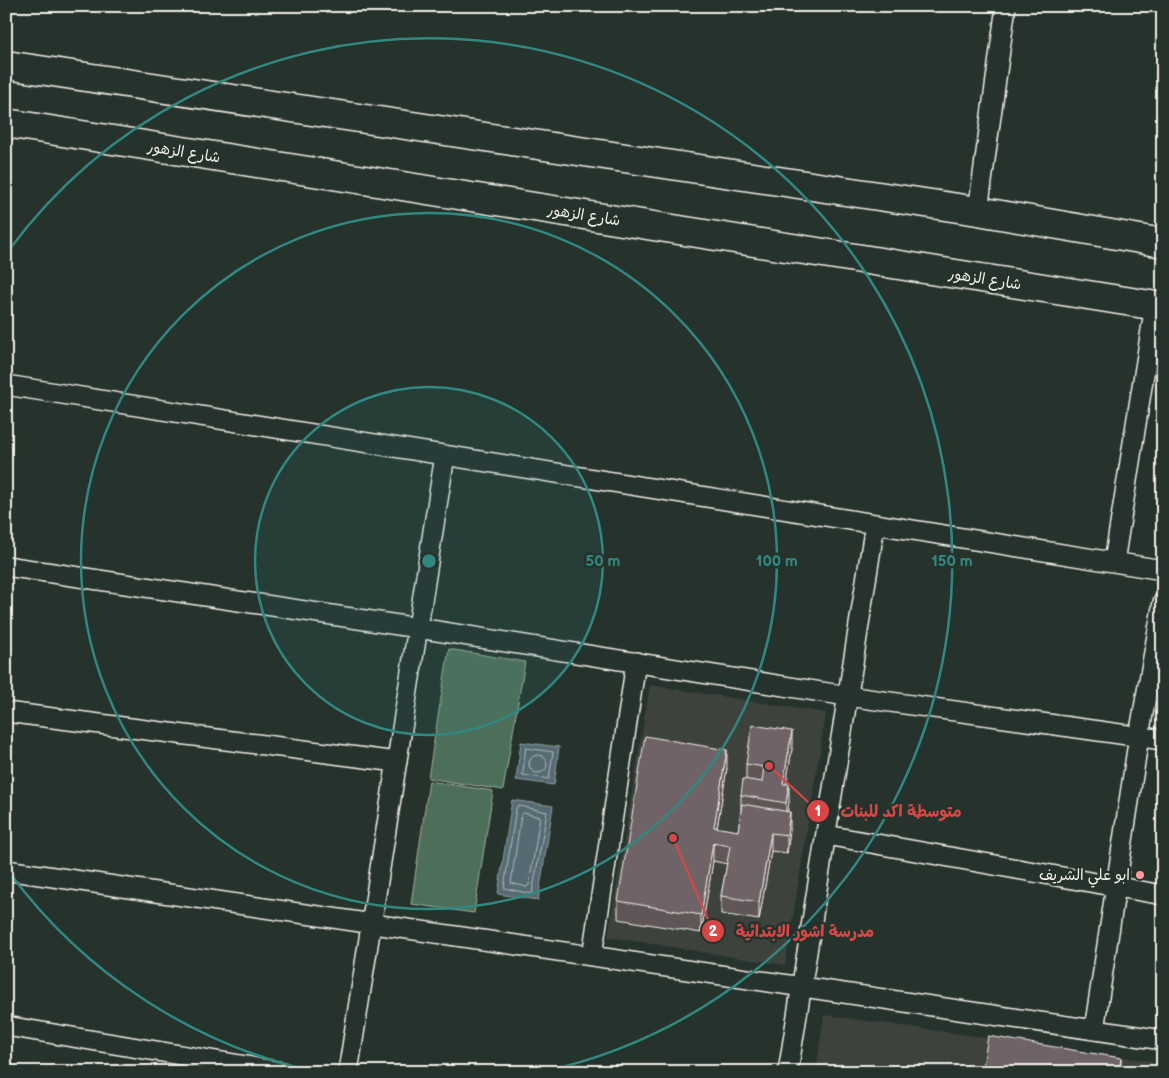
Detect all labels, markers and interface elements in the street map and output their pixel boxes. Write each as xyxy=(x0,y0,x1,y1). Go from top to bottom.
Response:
street label: شارع الزهور xyxy=(145,137,222,168)
street label: شارع الزهور xyxy=(545,200,622,231)
street label: شارع الزهور xyxy=(946,264,1023,295)
centre of rings xyxy=(420,552,438,570)
text: 50 m xyxy=(586,552,621,571)
text: 100 m xyxy=(756,552,798,571)
text: 150 m xyxy=(931,552,973,571)
callout: متوسطة اكد للبنات xyxy=(806,796,972,827)
text: 1 xyxy=(815,802,821,821)
text: متوسطة اكد للبنات xyxy=(841,803,962,822)
place label: ابو علي الشريف xyxy=(1039,866,1130,888)
marker: ابو علي الشريف xyxy=(1134,869,1146,881)
callout: مدرسة اشور الابتدائية xyxy=(701,915,884,946)
text: 2 xyxy=(709,922,718,941)
text: مدرسة اشور الابتدائية xyxy=(736,923,874,942)

